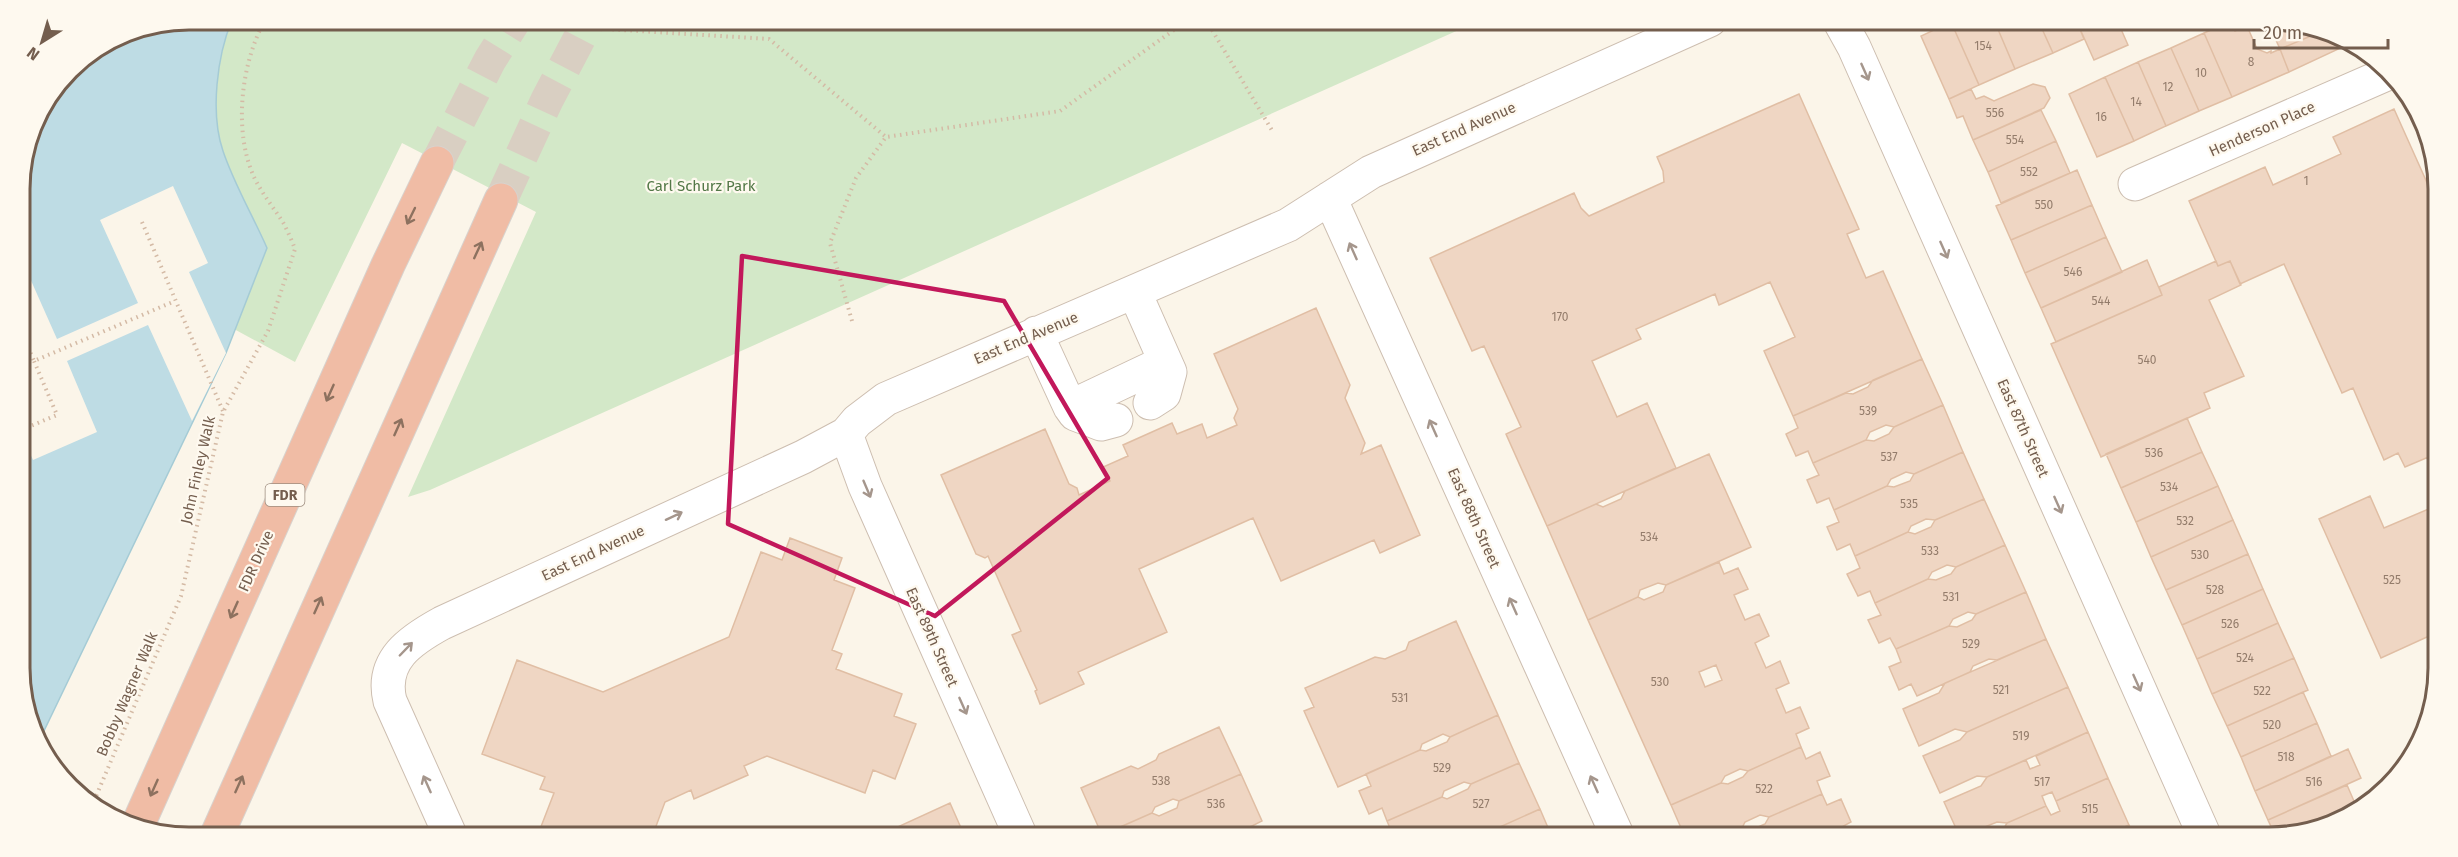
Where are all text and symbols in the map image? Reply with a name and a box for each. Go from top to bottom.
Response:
north arrow [12,12,72,72]
scale bar [2254,12,2388,50]
text: 20 m [2263,22,2302,44]
house number: 154 [1974,39,1992,53]
text: N [23,43,43,64]
house number: 8 [2248,55,2255,69]
one-way arrow [1860,62,1871,80]
house number: 10 [2195,66,2207,80]
house number: 12 [2162,80,2174,94]
house number: 14 [2130,95,2142,109]
street label: Henderson Place [2206,97,2318,161]
street label: East End Avenue [1409,98,1519,160]
house number: 556 [1986,106,2004,120]
house number: 16 [2095,110,2107,124]
house number: 554 [2006,133,2025,147]
house number: 552 [2020,165,2038,179]
house number: 1 [2303,174,2309,188]
park label: Carl Schurz Park [646,177,756,195]
house number: 550 [2035,198,2054,212]
one-way arrow [405,206,417,224]
one-way arrow [1939,240,1951,258]
one-way arrow [473,241,484,259]
one-way arrow [1347,242,1359,260]
house number: 546 [2064,265,2082,279]
house number: 544 [2092,294,2111,308]
street label: East End Avenue [971,308,1081,368]
house number: 170 [1551,310,1569,324]
house number: 540 [2137,353,2157,367]
street label: East 87th Street [1993,376,2053,481]
one-way arrow [324,384,336,402]
house number: 539 [1859,404,1877,418]
street label: John Finley Walk [177,414,219,526]
one-way arrow [393,419,404,437]
one-way arrow [1427,420,1439,438]
house number: 536 [2145,446,2163,460]
house number: 537 [1880,450,1898,464]
street label: East 88th Street [1444,465,1504,571]
one-way arrow [862,479,873,498]
house number: 534 [2160,480,2179,494]
road number: FDR [266,484,304,506]
one-way arrow [2052,495,2064,513]
house number: 535 [1900,497,1918,511]
one-way arrow [665,510,683,522]
house number: 532 [2176,514,2194,528]
street label: East End Avenue [539,521,647,585]
street label: FDR Drive [235,528,277,594]
house number: 534 [1640,530,1659,544]
house number: 533 [1921,544,1939,558]
house number: 530 [2191,548,2210,562]
house number: 525 [2383,573,2401,587]
house number: 528 [2206,583,2225,597]
street label: East 89th Street [902,584,962,690]
house number: 531 [1943,590,1959,604]
one-way arrow [313,597,325,615]
one-way arrow [1507,598,1519,616]
one-way arrow [228,600,239,618]
house number: 526 [2221,617,2239,631]
street label: Bobby Wagner Walk [93,629,161,759]
house number: 529 [1962,637,1980,651]
one-way arrow [399,641,413,656]
house number: 524 [2236,651,2255,665]
one-way arrow [2132,673,2143,692]
house number: 530 [1651,675,1670,689]
house number: 521 [1993,683,2009,697]
house number: 522 [2253,684,2271,698]
house number: 531 [1392,691,1408,705]
one-way arrow [957,696,969,714]
house number: 520 [2263,718,2282,732]
house number: 519 [2013,729,2029,743]
house number: 518 [2277,750,2295,764]
house number: 529 [1433,761,1451,775]
house number: 538 [1152,774,1171,788]
one-way arrow [234,775,245,793]
one-way arrow [421,775,432,794]
one-way arrow [1587,775,1598,793]
house number: 517 [2034,775,2050,789]
house number: 516 [2306,775,2323,789]
one-way arrow [148,778,160,796]
house number: 522 [1755,782,1773,796]
house number: 536 [1207,797,1225,811]
house number: 527 [1472,797,1490,811]
house number: 515 [2082,802,2098,816]

